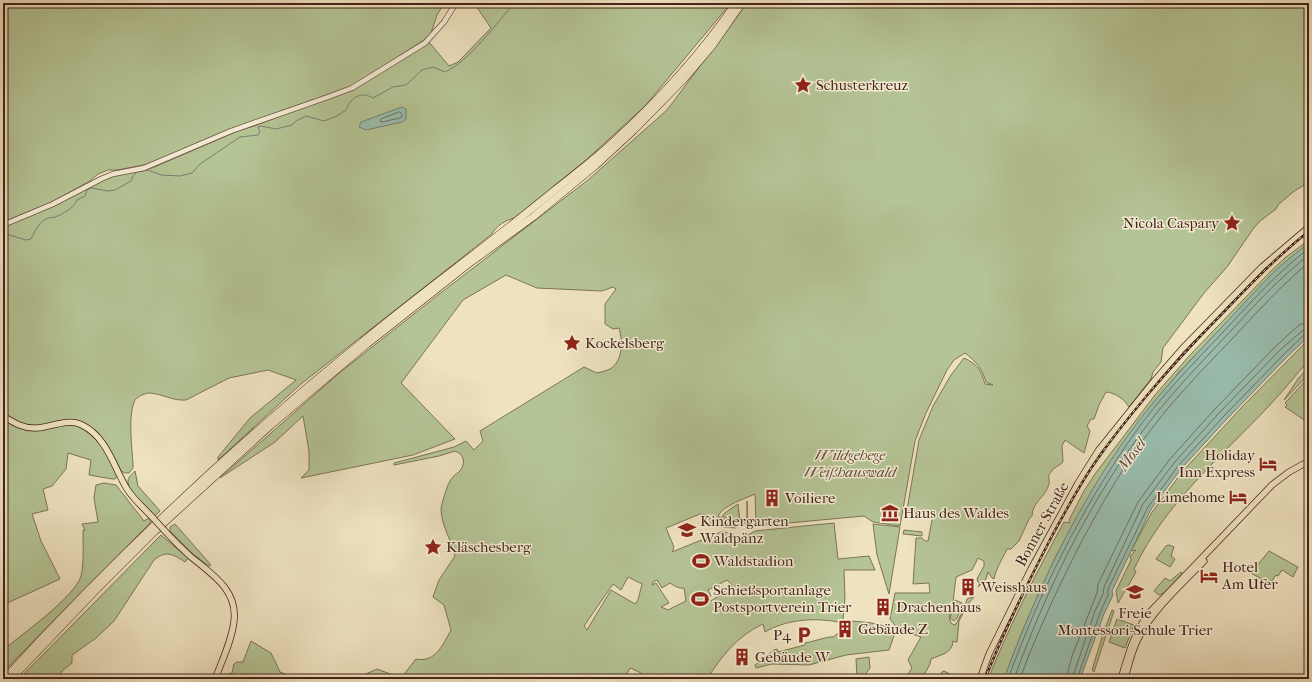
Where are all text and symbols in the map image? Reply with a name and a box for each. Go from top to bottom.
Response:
place icon: Schusterkreuz [793,75,813,95]
place label: Schusterkreuz [816,76,909,94]
place icon: Nicola Caspary [1222,213,1242,233]
place label: Nicola Caspary [1123,214,1220,232]
place icon: Kockelsberg [562,333,582,353]
place label: Kockelsberg [585,334,665,352]
water label: Mosel [1112,433,1151,475]
park label: Wildgehege Weißhauswald [804,446,898,481]
place label: Holiday Inn Express [1179,446,1256,481]
hotel icon: Holiday Inn Express [1258,454,1278,474]
street label: Bonner Straße [1011,478,1073,569]
hotel icon: Limehome [1228,487,1248,507]
building icon: Voiliere [762,488,782,508]
place label: Limehome [1156,488,1226,506]
place label: Voiliere [784,489,836,507]
museum icon: Haus des Waldes [880,503,900,523]
place label: Haus des Waldes [903,504,1010,522]
place label: Kindergarten Waldpänz [699,512,789,547]
school or university icon: Kindergarten Waldpänz [677,520,697,540]
place icon: Kläschesberg [423,537,443,557]
place label: Kläschesberg [446,538,532,556]
sports icon: Waldstadion [691,551,711,571]
place label: Waldstadion [713,552,794,570]
place label: Hotel Am Ufer [1221,558,1278,593]
hotel icon: Hotel Am Ufer [1199,566,1219,586]
building icon: Weisshaus [958,577,978,597]
place label: Weisshaus [980,578,1047,596]
place label: Schießsportanlage Postsportverein Trier [713,581,852,616]
school or university icon: Freie Montessori-Schule Trier [1125,582,1145,602]
sports icon: Schießsportanlage Postsportverein Trier [690,589,710,609]
building icon: Drachenhaus [873,597,893,617]
place label: Drachenhaus [896,598,982,616]
place label: Freie Montessori-Schule Trier [1058,604,1213,639]
building icon: Gebäude Z [835,619,855,639]
place label: Gebäude Z [858,620,928,638]
parking icon: P4 [794,625,814,645]
place label: P4 [773,626,792,644]
building icon: Gebäude W [732,647,752,667]
place label: Gebäude W [755,648,831,666]

